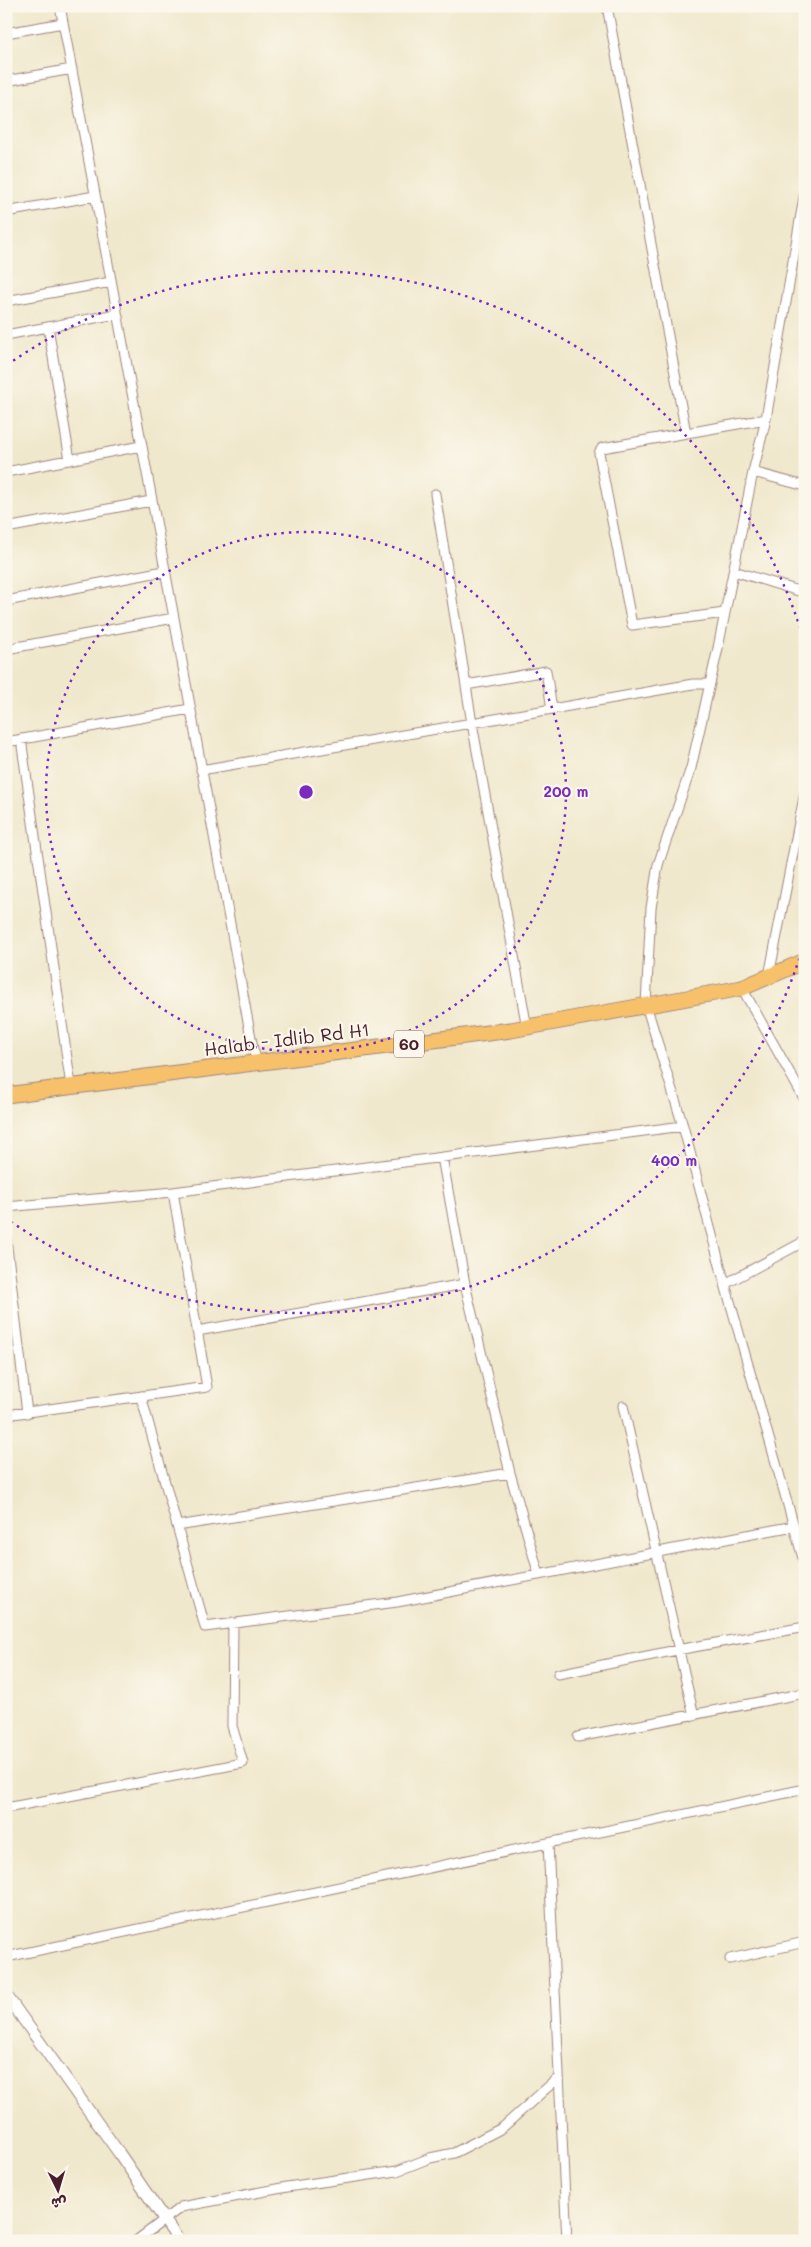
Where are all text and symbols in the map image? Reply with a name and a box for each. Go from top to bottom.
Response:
text: 200 m [544,781,589,801]
centre of rings [297,783,315,801]
street label: Halab - Idlib Rd H1 [203,1017,371,1061]
road number: 60 [394,1030,424,1058]
text: 400 m [651,1150,697,1170]
north arrow [32,2164,82,2214]
text: ش [51,2193,68,2214]

